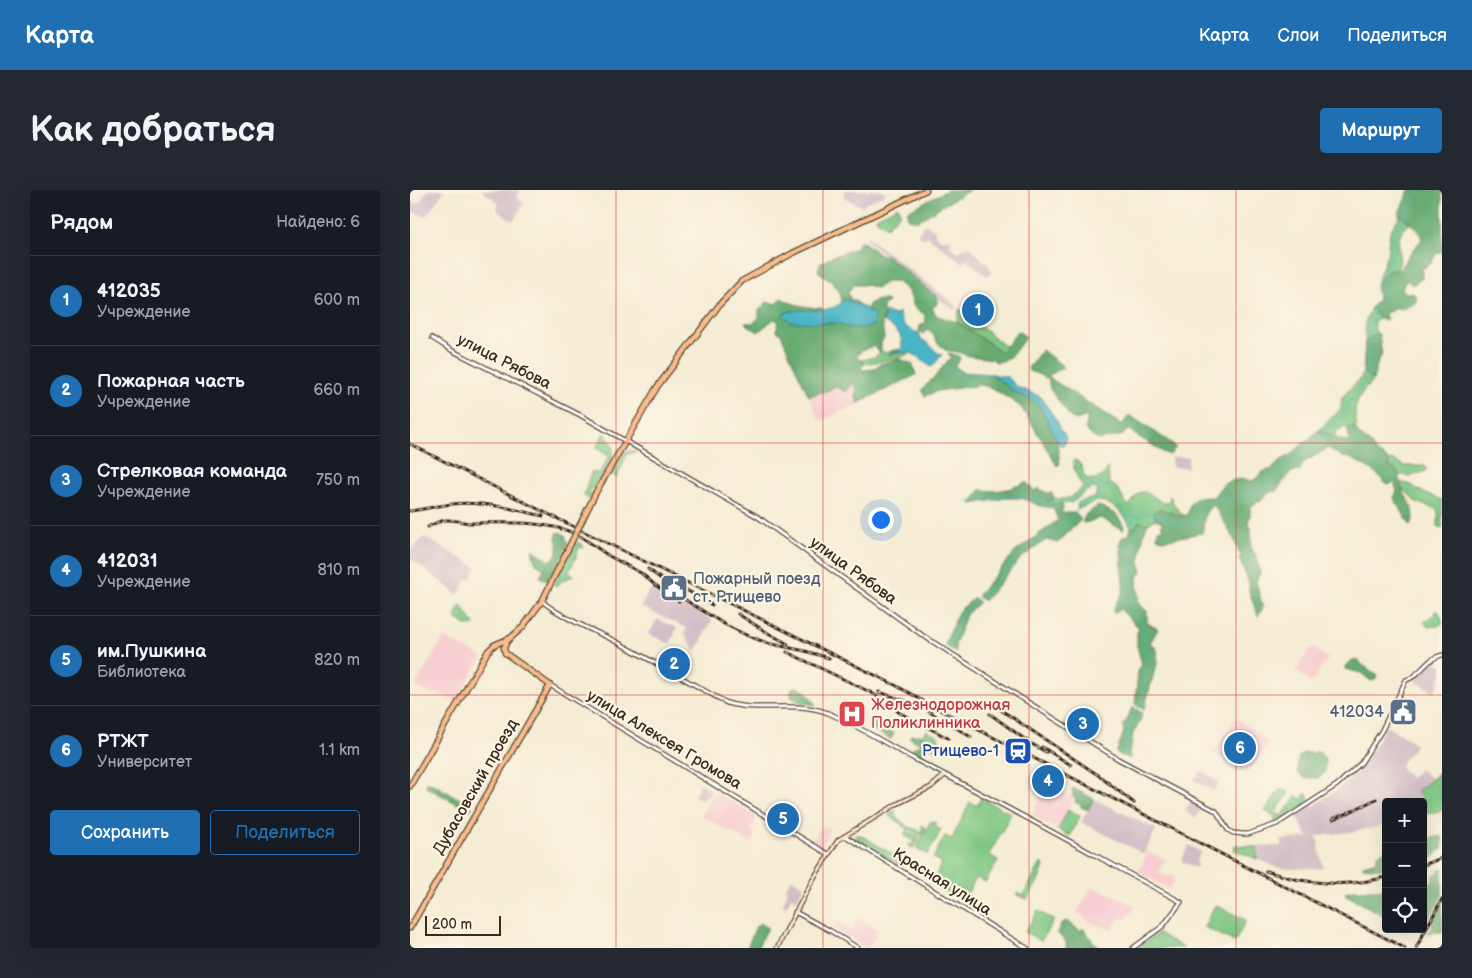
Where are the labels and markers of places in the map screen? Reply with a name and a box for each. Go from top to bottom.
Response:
pin: 1 [962,291,994,329]
place label: Пожарный поезд ст. Ртищево [693,570,821,607]
public building icon: Пожарный поезд ст. Ртищево [659,573,689,603]
pin: 2 [658,645,690,683]
place label: Железнодорожная Поликлинника [871,696,1010,733]
public building icon: 412034 [1388,697,1418,727]
hospital icon: Железнодорожная Поликлинника [837,699,867,729]
place label: 412034 [1330,703,1384,722]
pin: 3 [1067,705,1099,743]
pin: 6 [1224,729,1256,767]
station icon: Ртищево-1 [1003,736,1033,766]
place label: Ртищево-1 [922,742,999,761]
pin: 4 [1032,762,1064,800]
pin: 5 [767,800,799,838]

